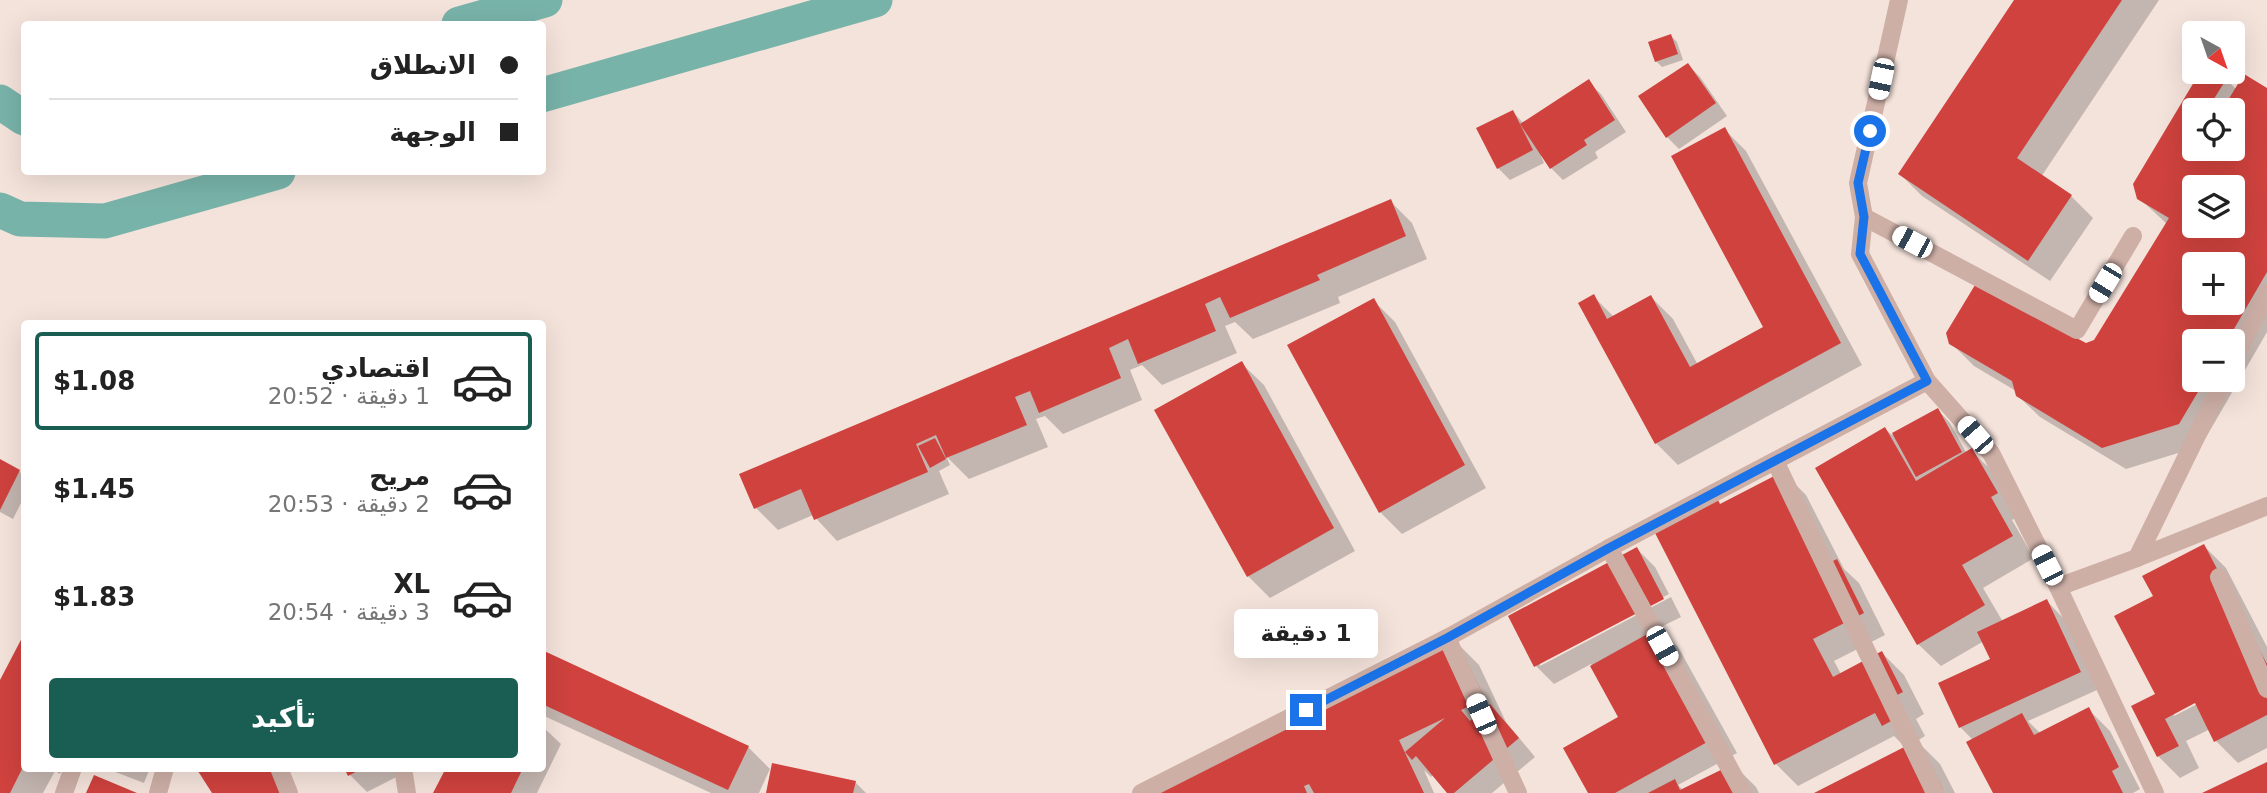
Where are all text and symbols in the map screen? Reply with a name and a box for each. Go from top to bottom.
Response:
north arrow [2182,21,2245,84]
map controls [2182,21,2245,392]
text: الانطلاق [370,50,476,80]
car [1867,56,1896,102]
button: locate [2182,98,2245,161]
route start [1854,115,1886,147]
text: الوجهة [389,117,476,147]
button: layers [2182,175,2245,238]
car [1889,223,1936,261]
button: + [2182,252,2245,315]
car [2086,260,2125,306]
button: − [2182,329,2245,392]
icon: car [451,350,514,413]
text: اقتصادي [321,353,430,383]
text: $1.08 [53,366,135,396]
text: 1 دقيقة · 20:52 [268,383,430,409]
car [1954,412,1997,458]
icon: car [451,458,514,521]
text: مريح [369,461,430,491]
text: $1.45 [53,474,135,504]
text: 2 دقيقة · 20:53 [268,491,430,517]
car [2029,542,2066,588]
icon: car [451,566,514,629]
text: XL [393,569,430,599]
text: $1.83 [53,582,135,612]
text: 3 دقيقة · 20:54 [268,599,430,625]
callout: 1 دقيقة [1234,608,1378,658]
text: 1 دقيقة [1261,620,1351,646]
car [1643,623,1682,669]
button: تأكيد [49,678,518,758]
car [1463,691,1500,737]
route end [1290,694,1322,726]

